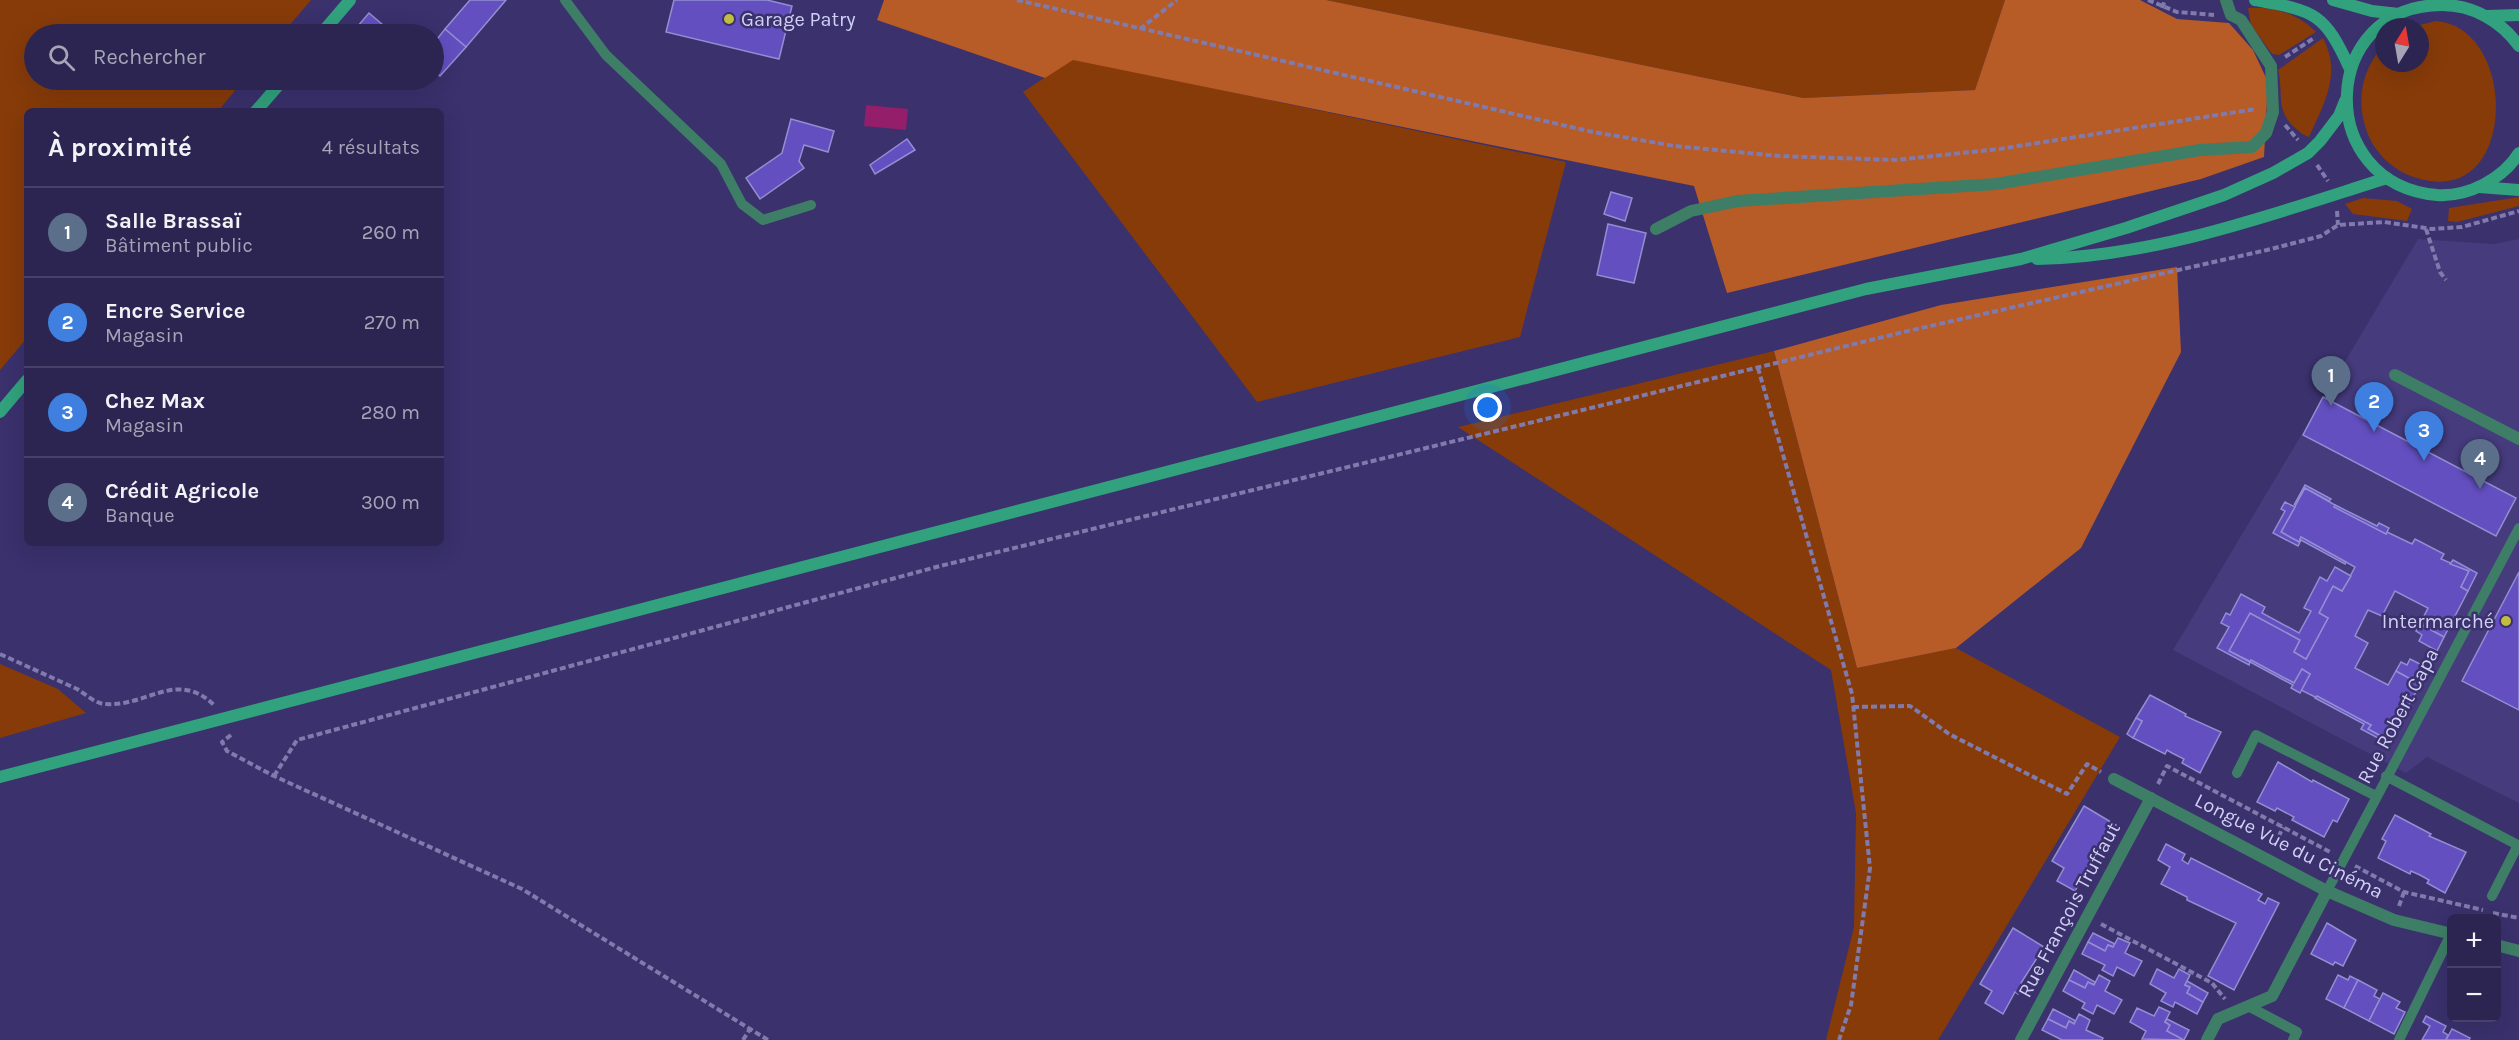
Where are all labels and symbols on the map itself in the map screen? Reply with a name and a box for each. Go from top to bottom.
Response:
place label: Garage Patry [741,8,856,31]
marker: Garage Patry [722,12,736,26]
north arrow [2375,18,2429,72]
pin: 1 [2312,356,2350,406]
pin: 2 [2354,382,2394,432]
your location [1473,393,1502,422]
pin: 3 [2404,412,2444,461]
pin: 4 [2460,440,2500,489]
place label: Intermarché [2382,610,2494,633]
marker: Intermarché [2499,614,2513,628]
street label: Rue Robert Capa [2353,644,2443,788]
street label: Longue Vue du Cinéma [2191,789,2387,903]
street label: Rue François Truffaut [2013,818,2125,1001]

